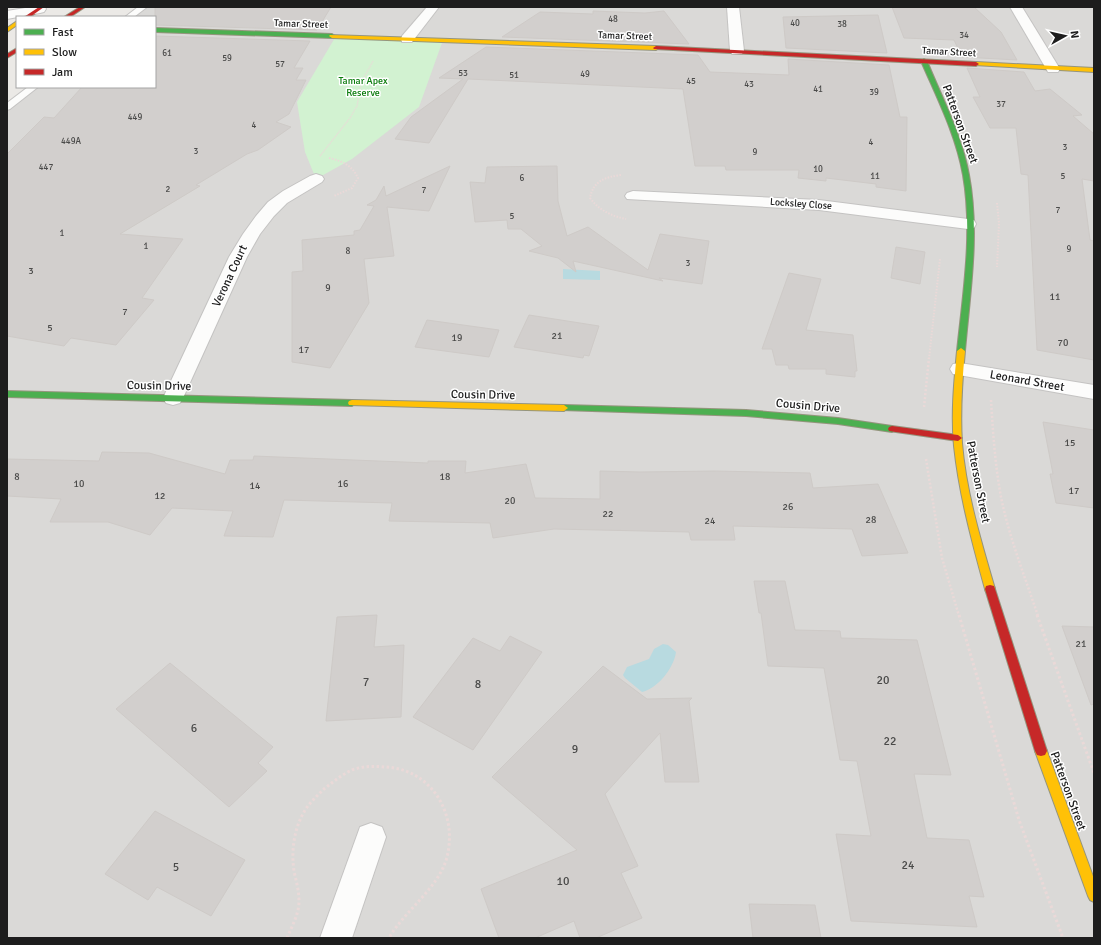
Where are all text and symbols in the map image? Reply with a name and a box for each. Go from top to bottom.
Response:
house number: 48 [608,14,618,25]
legend [16,16,156,88]
north arrow [1045,16,1085,56]
street label: Tamar Street [274,17,329,31]
house number: 40 [790,18,800,29]
house number: 38 [837,19,847,30]
text: Fast [52,25,73,40]
street label: Tamar Street [598,29,653,43]
house number: 34 [959,30,969,41]
text: N [1067,30,1081,39]
text: Slow [52,45,77,60]
street label: Tamar Street [922,45,977,59]
house number: 61 [162,48,172,59]
house number: 59 [222,53,232,64]
house number: 57 [275,59,285,70]
text: Jam [52,65,73,80]
house number: 53 [458,68,468,79]
house number: 49 [580,69,590,80]
house number: 51 [509,70,519,81]
park label: Tamar Apex Reserve [338,75,388,99]
house number: 45 [686,76,696,87]
house number: 43 [744,79,754,90]
street label: Patterson Street [939,82,981,166]
house number: 41 [813,84,823,95]
house number: 39 [869,87,879,98]
house number: 37 [996,99,1006,110]
house number: 449 [128,112,142,123]
house number: 4 [252,120,257,131]
house number: 449A [61,136,82,147]
house number: 4 [869,137,874,148]
house number: 3 [1063,142,1068,153]
house number: 3 [194,146,199,157]
house number: 9 [753,147,758,158]
house number: 447 [39,162,53,173]
house number: 10 [813,164,823,175]
house number: 11 [870,171,880,182]
house number: 5 [1061,171,1066,182]
house number: 6 [520,173,525,184]
house number: 2 [166,184,171,195]
house number: 7 [422,185,427,196]
street label: Locksley Close [770,196,832,212]
house number: 7 [1056,205,1061,216]
house number: 5 [510,211,515,222]
house number: 1 [60,228,65,239]
house number: 1 [144,241,149,252]
street label: Verona Court [209,243,251,309]
house number: 9 [1067,244,1072,255]
house number: 8 [346,246,351,257]
house number: 3 [686,258,691,269]
house number: 3 [28,265,34,277]
house number: 9 [325,282,331,294]
house number: 11 [1050,291,1060,303]
house number: 7 [122,306,128,318]
house number: 5 [47,322,53,334]
house number: 21 [552,330,562,342]
house number: 19 [452,332,462,344]
house number: 70 [1058,337,1068,349]
house number: 17 [299,344,309,356]
street label: Leonard Street [989,367,1065,395]
street label: Cousin Drive [127,378,191,394]
street label: Cousin Drive [451,387,515,403]
street label: Cousin Drive [775,396,841,416]
house number: 15 [1065,437,1075,449]
street label: Patterson Street [963,440,993,524]
house number: 8 [14,471,20,483]
house number: 18 [440,471,450,483]
house number: 10 [74,478,84,490]
house number: 16 [338,478,348,490]
house number: 14 [250,480,261,492]
house number: 17 [1069,485,1079,497]
house number: 12 [155,490,165,502]
house number: 20 [505,495,515,507]
house number: 26 [783,501,793,513]
house number: 22 [603,508,613,520]
house number: 28 [866,514,876,526]
house number: 24 [705,515,716,527]
house number: 21 [1076,638,1086,650]
house number: 20 [877,673,889,688]
house number: 7 [363,675,369,690]
house number: 8 [475,677,481,692]
house number: 6 [191,721,197,736]
house number: 22 [884,734,896,749]
house number: 9 [572,742,578,757]
street label: Patterson Street [1047,749,1089,833]
house number: 24 [902,858,915,873]
house number: 5 [173,860,179,875]
house number: 10 [557,874,569,889]

